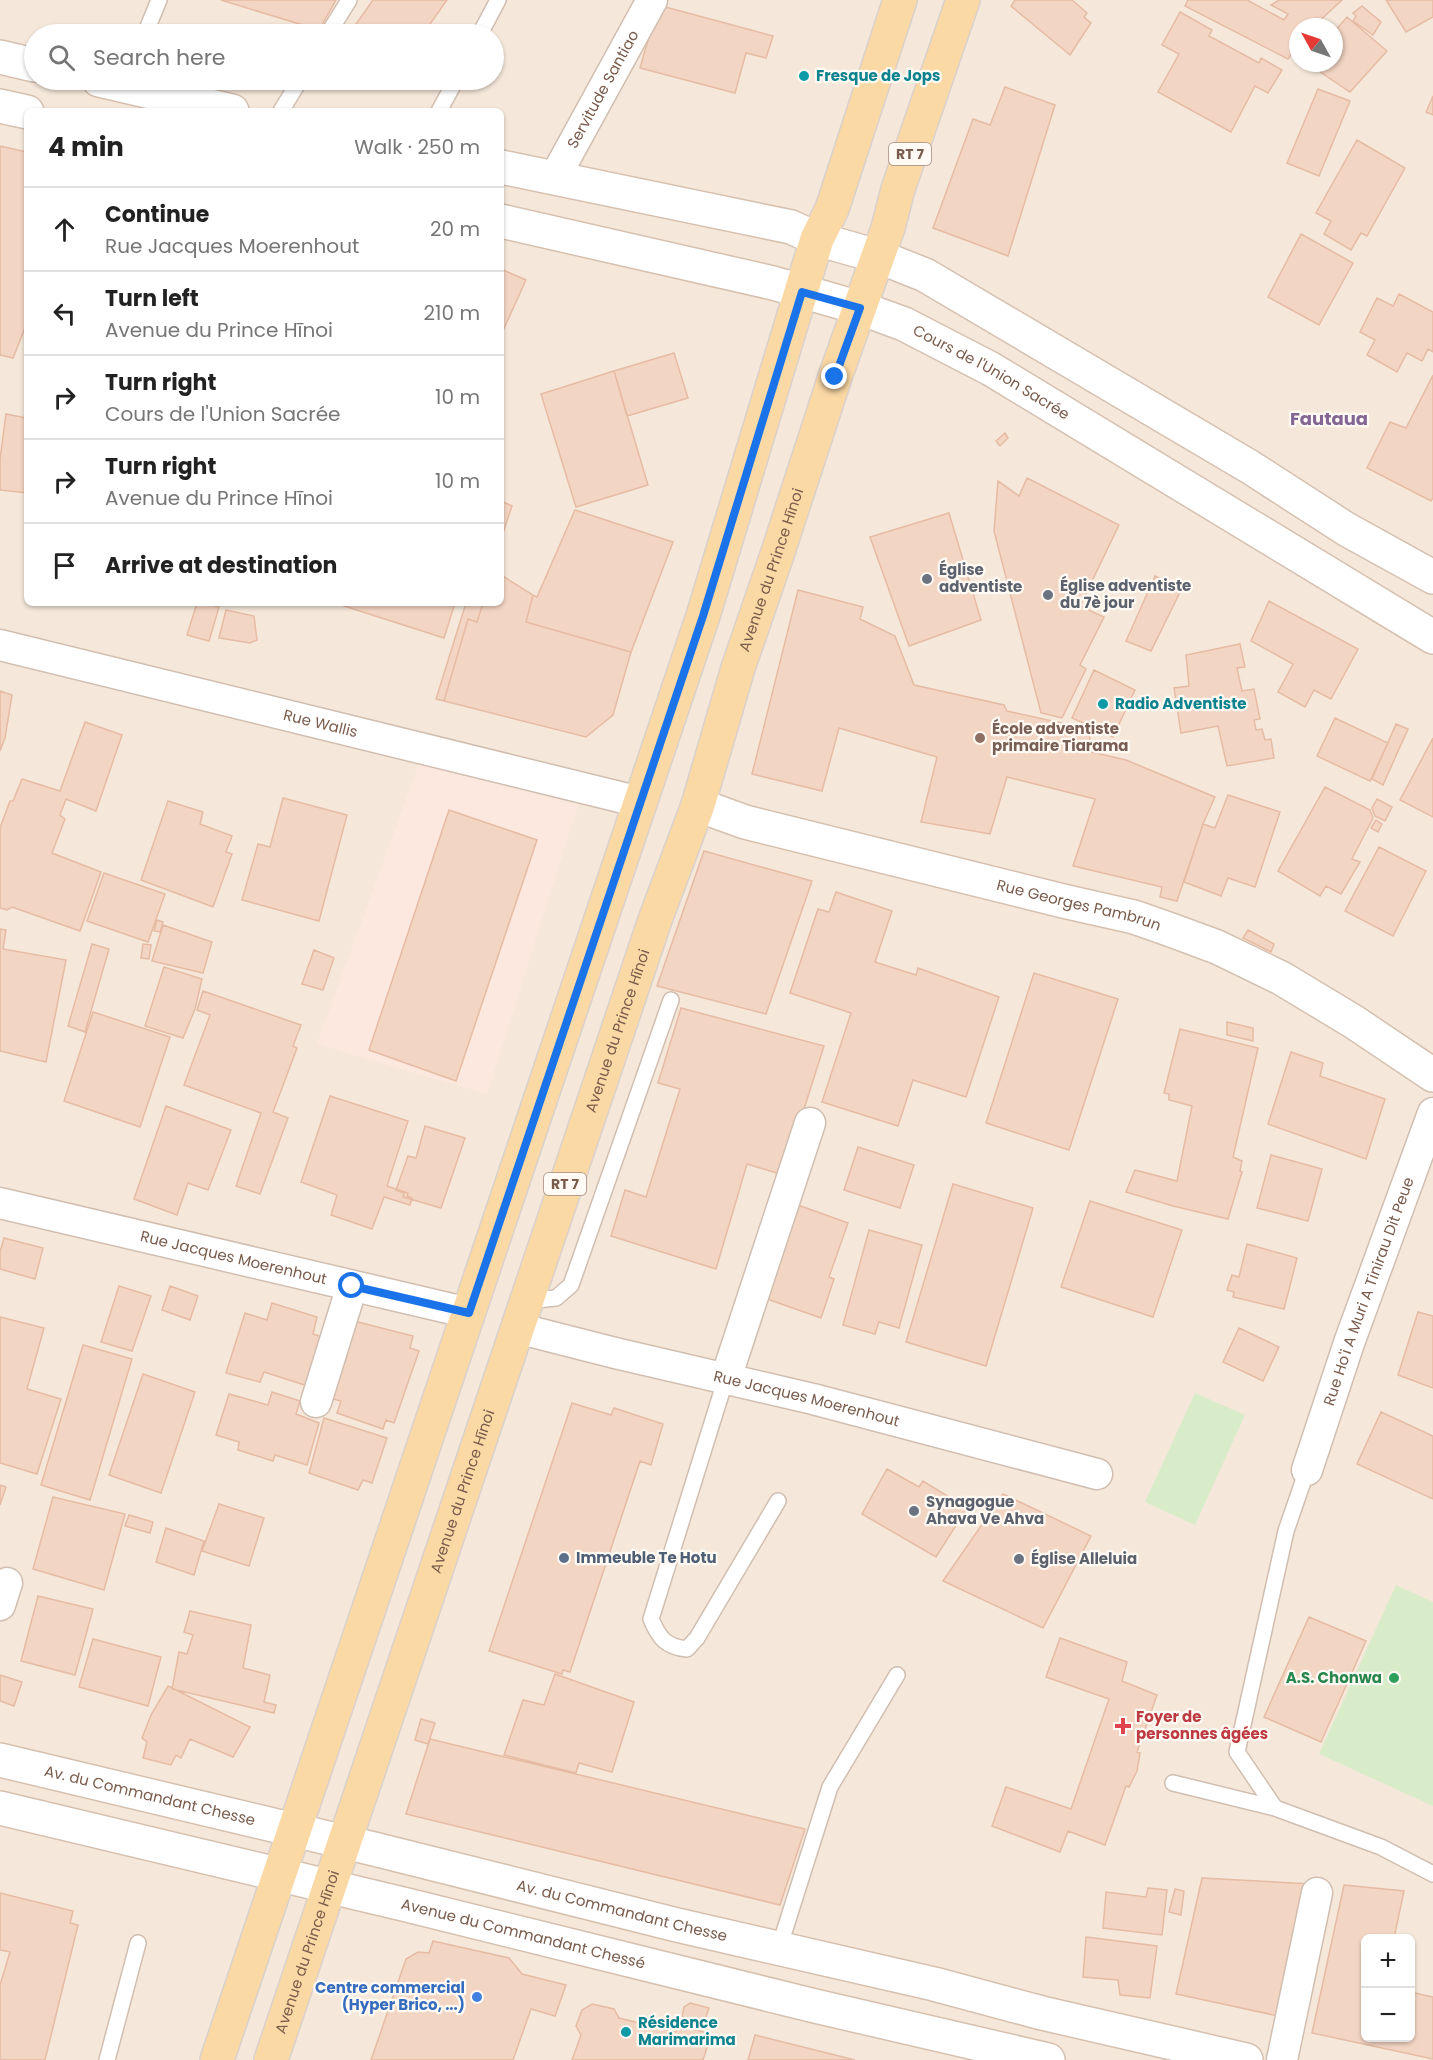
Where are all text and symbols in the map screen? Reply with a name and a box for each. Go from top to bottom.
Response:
north arrow [1289,18,1343,72]
search box [24,24,504,90]
street label: Servitude Santiao [562,26,644,152]
icon: search [45,41,78,74]
text: Search here [93,42,226,73]
place label: Fresque de Jops [816,65,940,86]
marker: Fresque de Jops [797,69,811,83]
text: 4 min [48,129,124,165]
text: Walk · 250 m [354,133,480,161]
road number: RT 7 [889,143,931,165]
text: Continue [105,199,209,230]
icon: ahead [48,213,81,246]
text: 20 m [430,215,480,243]
text: Rue Jacques Moerenhout [105,232,359,260]
text: Turn left [105,283,199,314]
icon: left [48,297,81,330]
text: 210 m [424,299,480,327]
text: Avenue du Prince Hīnoi [105,316,333,344]
street label: Cours de l'Union Sacrée [909,319,1074,424]
route end [821,363,847,389]
text: Turn right [105,367,216,398]
icon: right [48,381,81,414]
text: 10 m [435,383,480,411]
text: Cours de l'Union Sacrée [105,400,340,428]
district label: Fautaua [1290,406,1368,431]
text: Turn right [105,451,216,482]
icon: right [48,465,81,498]
text: 10 m [435,467,480,495]
text: Avenue du Prince Hīnoi [105,484,333,512]
street label: Avenue du Prince Hīnoi [733,485,808,654]
icon: arrive [48,549,81,582]
text: Arrive at destination [105,550,337,581]
place label: Église adventiste [939,559,1022,597]
marker: Église adventiste [920,572,934,586]
place label: Église adventiste du 7è jour [1060,575,1191,613]
marker: Église adventiste du 7è jour [1041,588,1055,602]
place label: Radio Adventiste [1115,693,1247,714]
marker: Radio Adventiste [1096,697,1110,711]
street label: Rue Wallis [281,704,360,742]
place label: École adventiste primaire Tiarama [992,718,1129,756]
marker: École adventiste primaire Tiarama [973,731,987,745]
street label: Rue Georges Pambrun [995,874,1164,936]
street label: Avenue du Prince Hīnoi [580,946,654,1115]
road number: RT 7 [544,1173,586,1195]
street label: Rue Ho'i A Muri A Tinirau Dit Peue [1318,1174,1419,1408]
street label: Rue Jacques Moerenhout [138,1225,329,1289]
route start [338,1272,364,1298]
street label: Rue Jacques Moerenhout [712,1365,902,1431]
street label: Avenue du Prince Hīnoi [425,1407,499,1576]
place label: Synagogue Ahava Ve Ahva [926,1491,1044,1529]
marker: Synagogue Ahava Ve Ahva [907,1504,921,1518]
place label: Immeuble Te Hotu [576,1547,717,1568]
place label: Église Alleluia [1031,1548,1137,1569]
marker: Immeuble Te Hotu [557,1551,571,1565]
marker: Église Alleluia [1012,1552,1026,1566]
place label: A.S. Chonwa [1286,1667,1382,1688]
marker: A.S. Chonwa [1387,1671,1401,1685]
place label: Foyer de personnes âgées [1136,1706,1268,1744]
marker: Foyer de personnes âgées [1114,1717,1132,1735]
street label: Av. du Commandant Chesse [42,1760,258,1830]
street label: Avenue du Prince Hīnoi [270,1867,344,2036]
street label: Av. du Commandant Chesse [515,1874,729,1946]
street label: Avenue du Commandant Chessé [399,1893,648,1974]
map controls [1361,1934,1415,2042]
button: + [1361,1934,1415,1988]
place label: Centre commercial (Hyper Brico, ...) [315,1977,465,2015]
button: − [1361,1988,1415,2042]
marker: Centre commercial (Hyper Brico, ...) [470,1990,484,2004]
place label: Résidence Marimarima [638,2012,736,2050]
marker: Résidence Marimarima [619,2025,633,2039]

